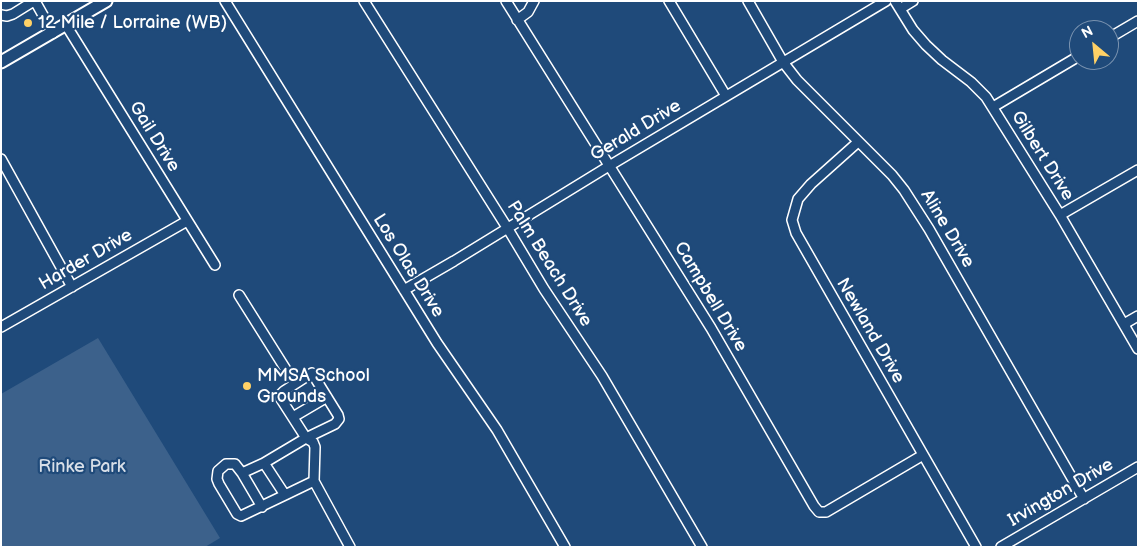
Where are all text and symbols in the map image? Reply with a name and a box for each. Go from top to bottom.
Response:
place label: 12 Mile / Lorraine (WB) [38,12,227,34]
marker: 12 Mile / Lorraine (WB) [22,17,34,29]
north arrow [1069,20,1119,70]
text: N [1079,22,1096,42]
street label: Gerald Drive [587,96,685,166]
street label: Gail Drive [124,98,184,176]
street label: Gilbert Drive [1006,107,1078,205]
street label: Aline Drive [915,186,979,272]
street label: Palm Beach Drive [502,197,596,331]
street label: Los Olas Drive [368,210,448,322]
street label: Harder Drive [36,225,136,295]
street label: Campbell Drive [669,238,751,356]
street label: Newland Drive [831,275,909,387]
place label: MMSA School Grounds [257,365,370,408]
marker: MMSA School Grounds [241,380,253,392]
street label: Irvington Drive [1005,454,1117,532]
park label: Rinke Park [38,456,126,478]

